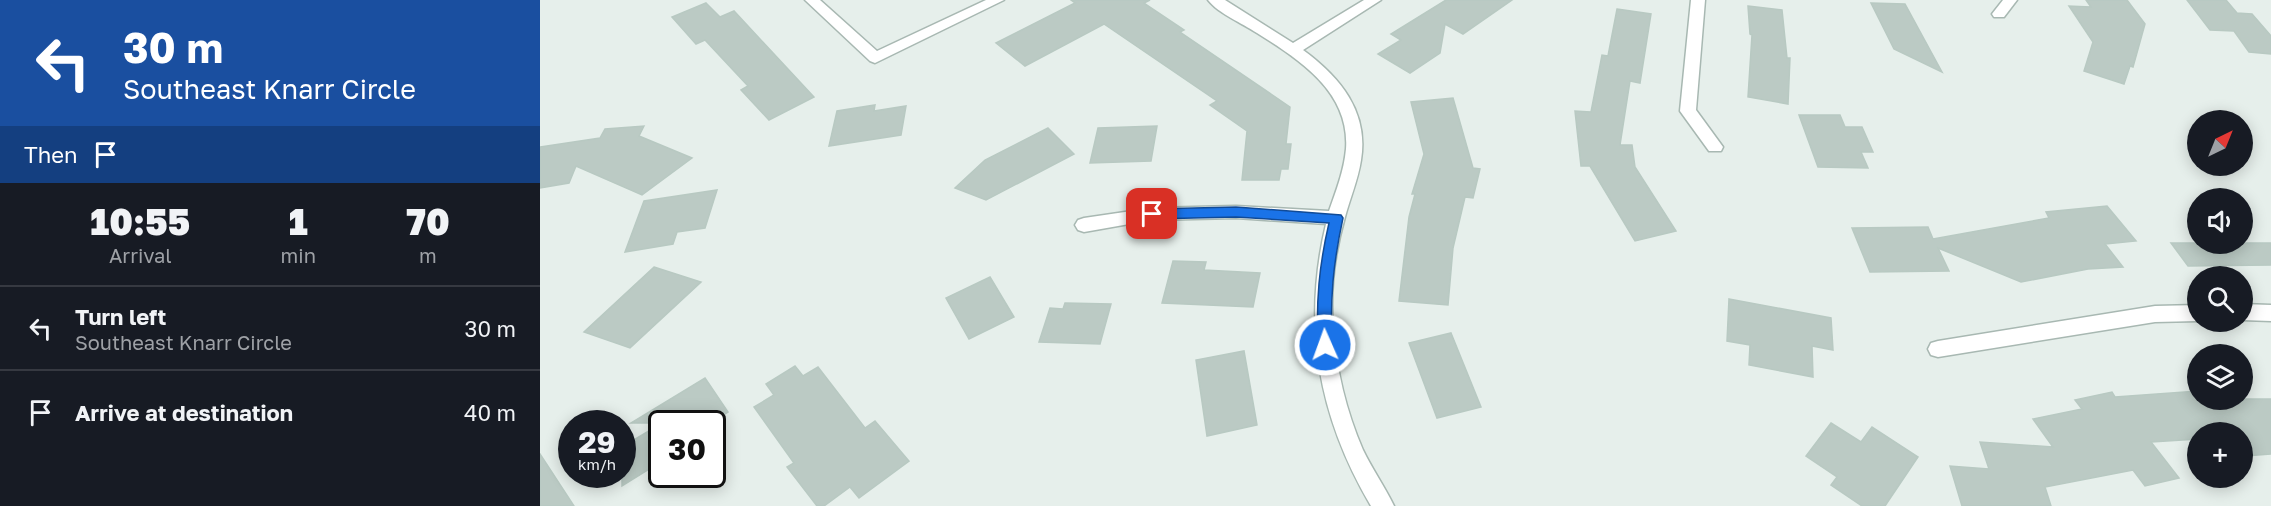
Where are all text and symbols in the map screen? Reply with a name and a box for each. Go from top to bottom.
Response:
text: 30 m [123,22,223,72]
icon: left [24,24,102,102]
text: Southeast Knarr Circle [123,73,416,105]
north arrow [2187,110,2253,176]
map controls [2187,110,2253,488]
icon: arrive [89,138,122,171]
text: Then [24,141,77,168]
pin [1126,188,1177,239]
button: sound [2187,188,2253,254]
icon: arrive [1135,197,1168,230]
text: 10:55 [90,200,190,243]
text: 1 [289,200,308,243]
text: 70 [406,200,450,243]
text: Arrival [109,243,172,267]
text: min [281,243,316,267]
text: m [419,243,437,267]
button: search [2187,266,2253,332]
text: Turn left [75,303,166,330]
icon: left [24,312,57,345]
position arrow [1293,313,1357,377]
text: 30 m [465,315,516,342]
text: Southeast Knarr Circle [75,330,292,354]
button: layers [2187,344,2253,410]
icon: arrive [24,396,57,429]
text: Arrive at destination [75,399,293,426]
text: 40 m [464,399,516,426]
speed limit sign: 30 [648,410,726,488]
button: + [2187,422,2253,488]
text: 29 [578,424,616,460]
text: km/h [578,455,616,473]

